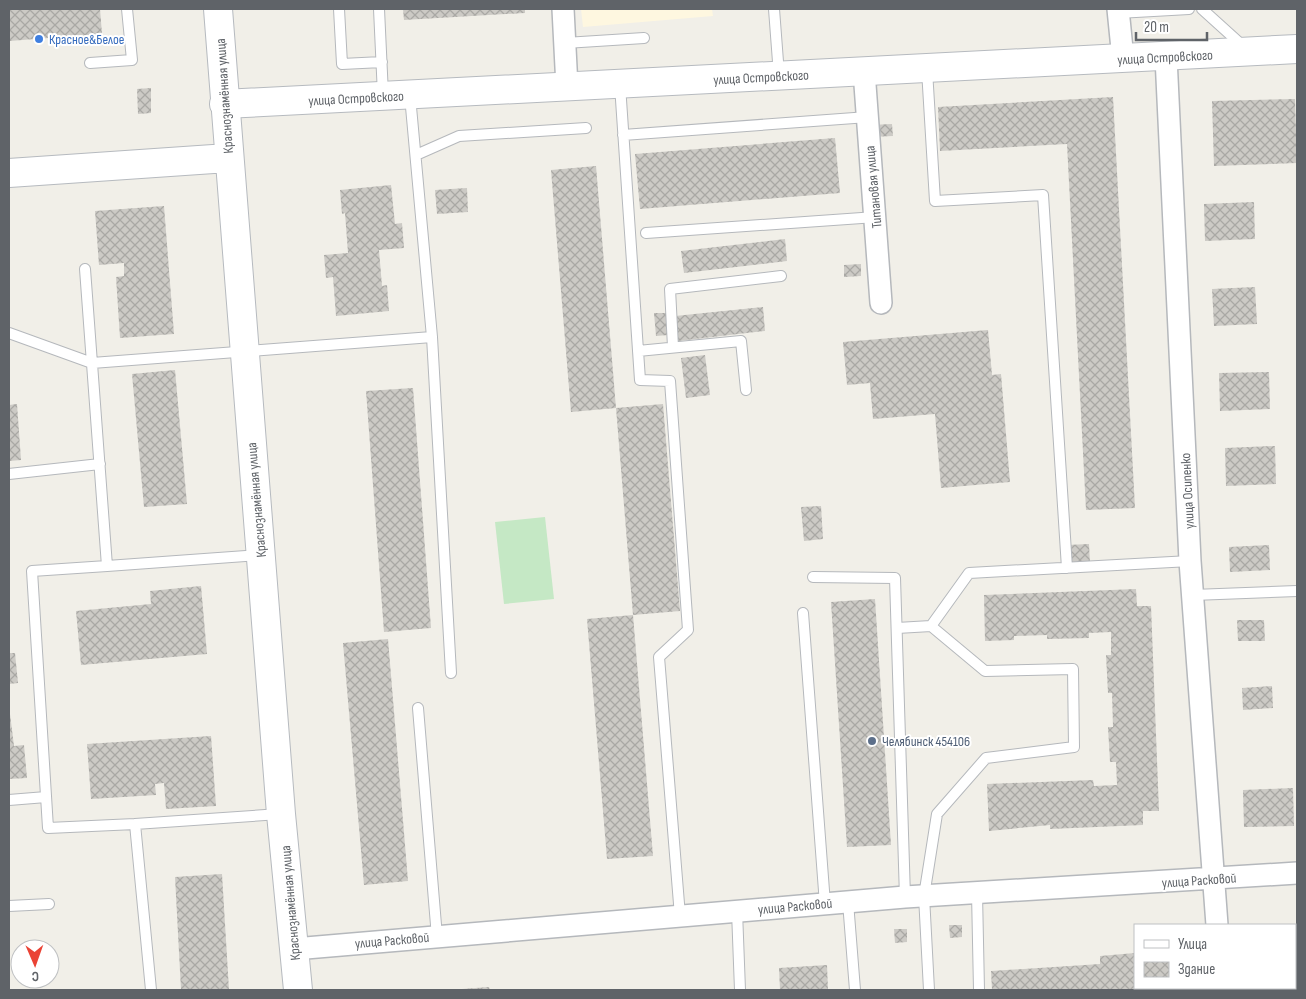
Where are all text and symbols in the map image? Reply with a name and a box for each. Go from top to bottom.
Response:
scale bar [1136,10,1207,42]
text: 20 m [1144,18,1169,37]
place label: Красное&Белое [49,31,124,48]
marker: Красное&Белое [33,33,45,45]
street label: Краснознамённая улица [212,38,237,154]
street label: улица Островского [1117,46,1214,68]
street label: улица Островского [713,66,810,88]
street label: улица Островского [308,87,405,109]
street label: Титановая улица [861,145,886,229]
street label: Краснознамённая улица [243,442,270,558]
street label: улица Осипенко [1177,452,1198,530]
place label: Челябинск 454106 [882,733,970,750]
marker: Челябинск 454106 [866,735,878,747]
street label: Краснознамённая улица [277,845,304,961]
street label: улица Расковой [1161,869,1237,892]
street label: улица Расковой [757,895,833,918]
legend [1134,924,1296,989]
street label: улица Расковой [354,929,430,952]
text: Улица [1178,935,1207,954]
north arrow [10,939,60,989]
text: Здание [1178,960,1215,979]
text: С [32,968,39,985]

